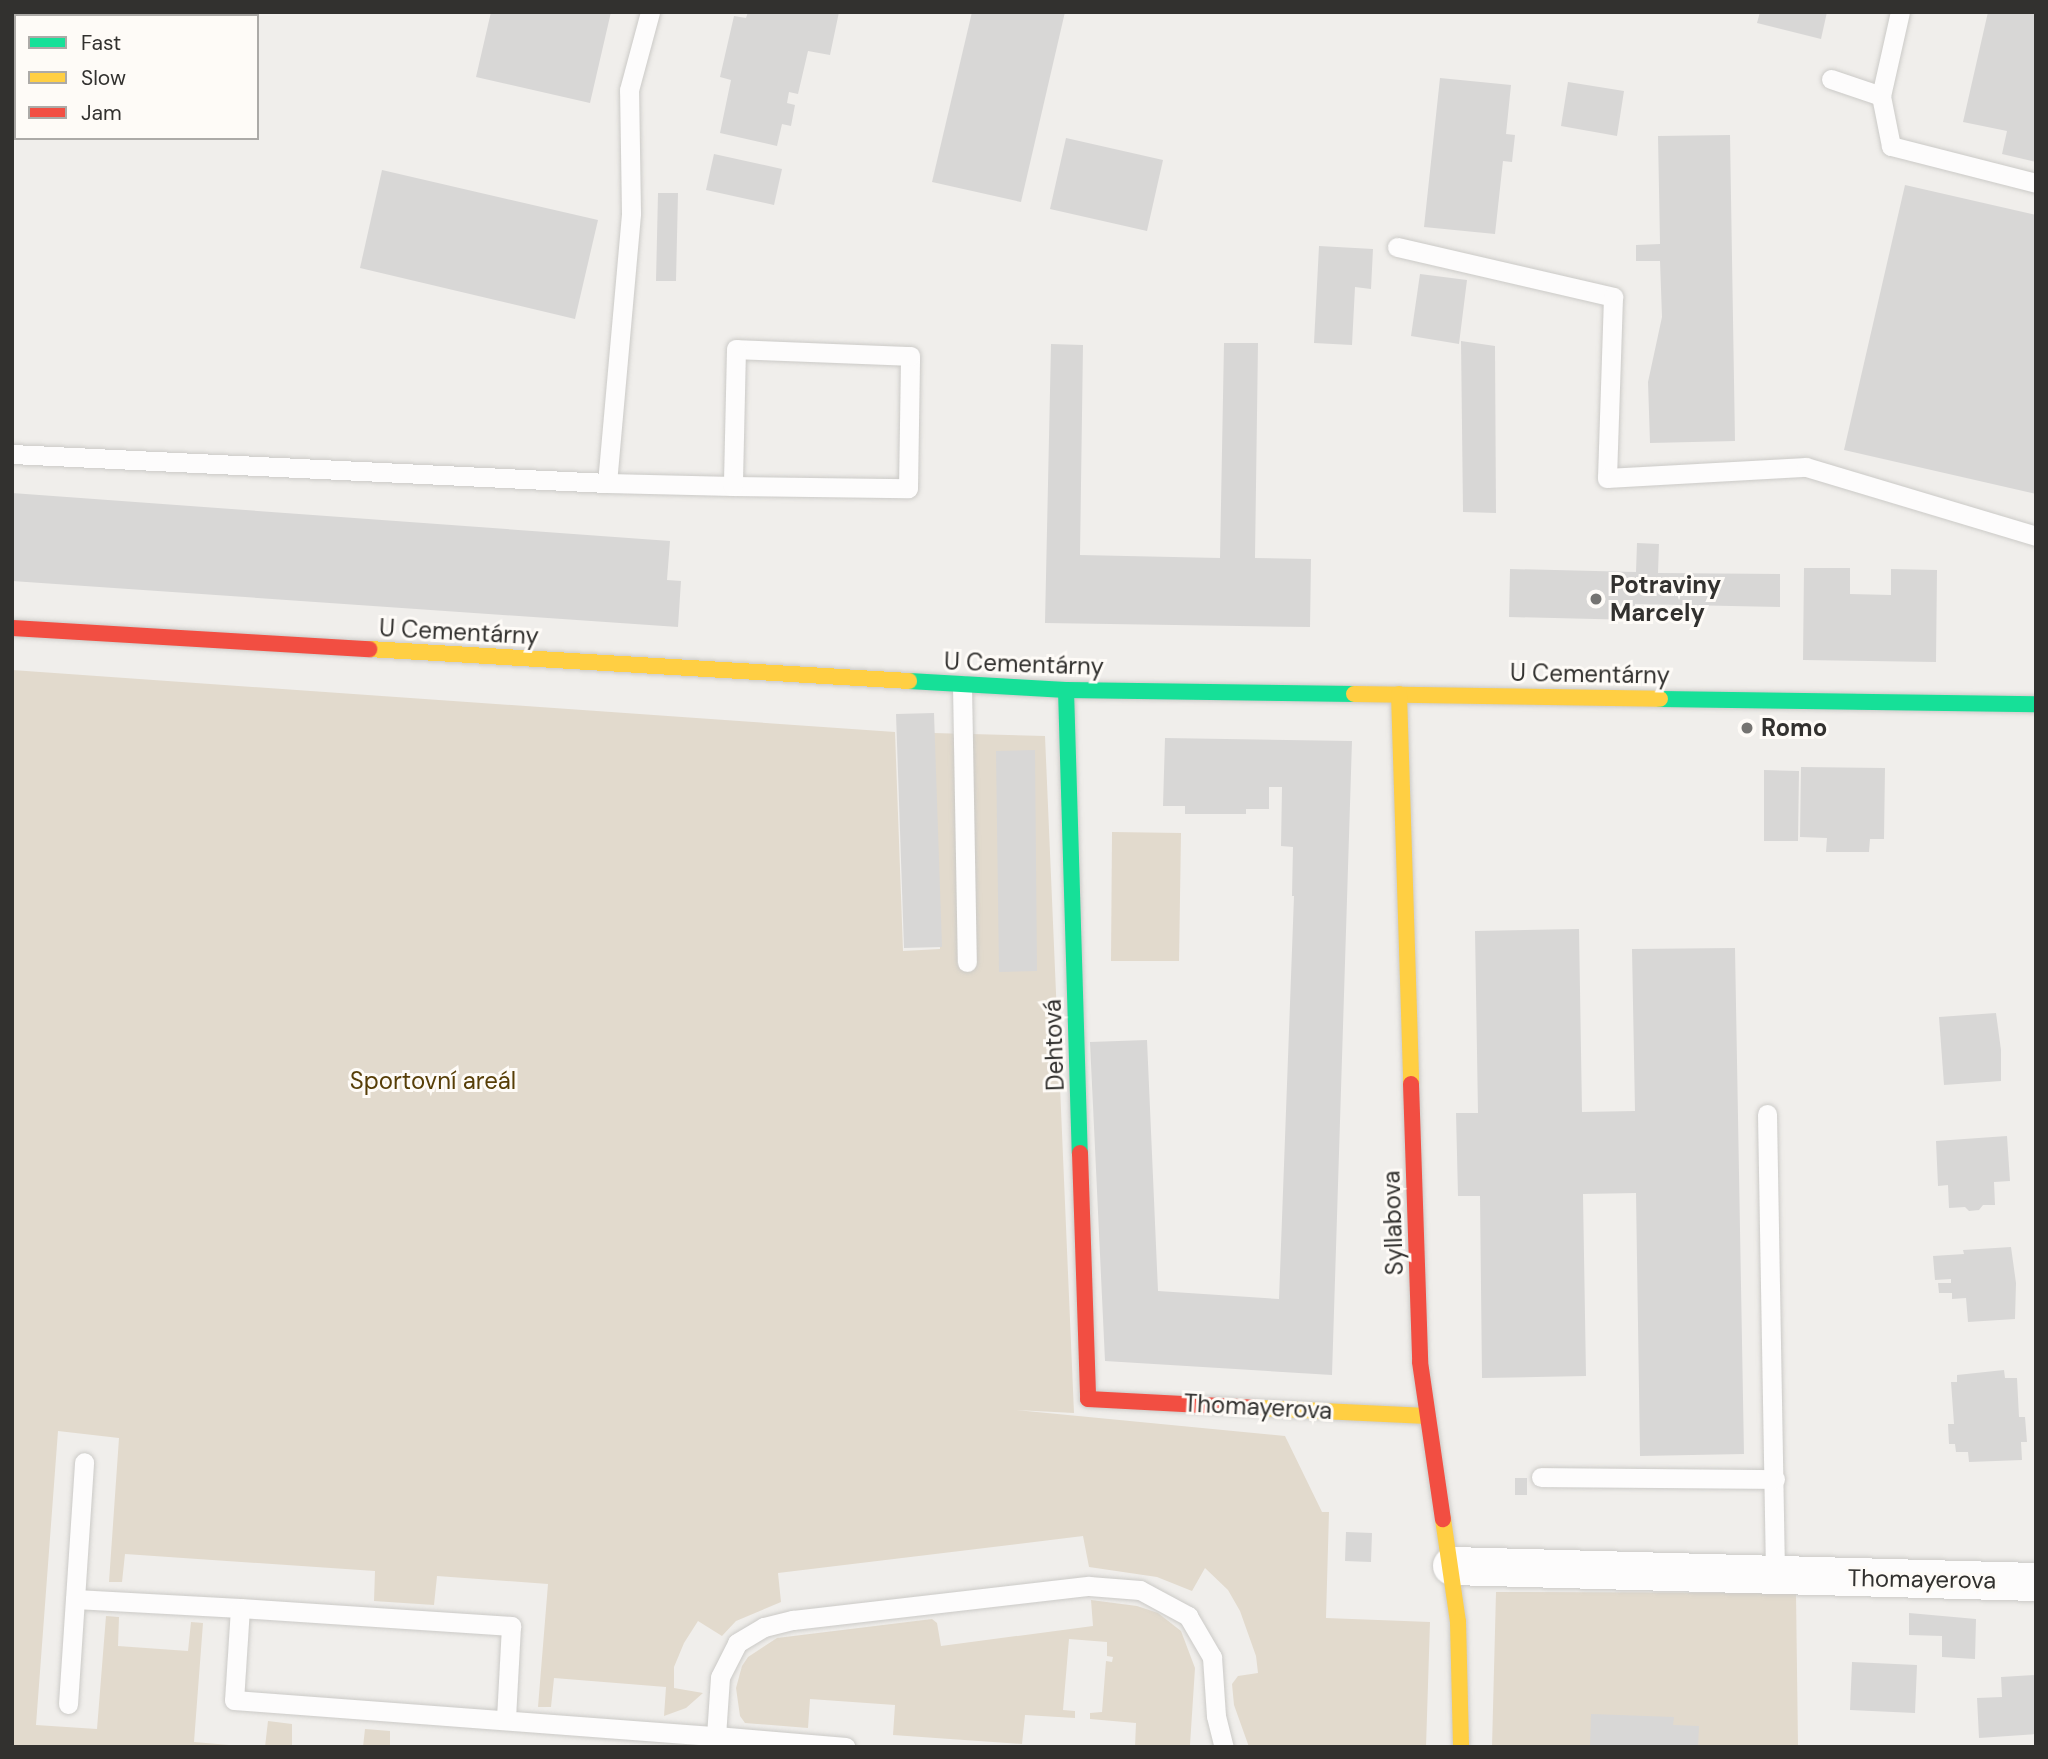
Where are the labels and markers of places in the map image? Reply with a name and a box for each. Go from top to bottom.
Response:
place label: Potraviny Marcely [1610,571,1721,627]
marker: Potraviny Marcely [1588,591,1604,607]
place label: Romo [1761,714,1827,742]
marker: Romo [1739,720,1755,736]

